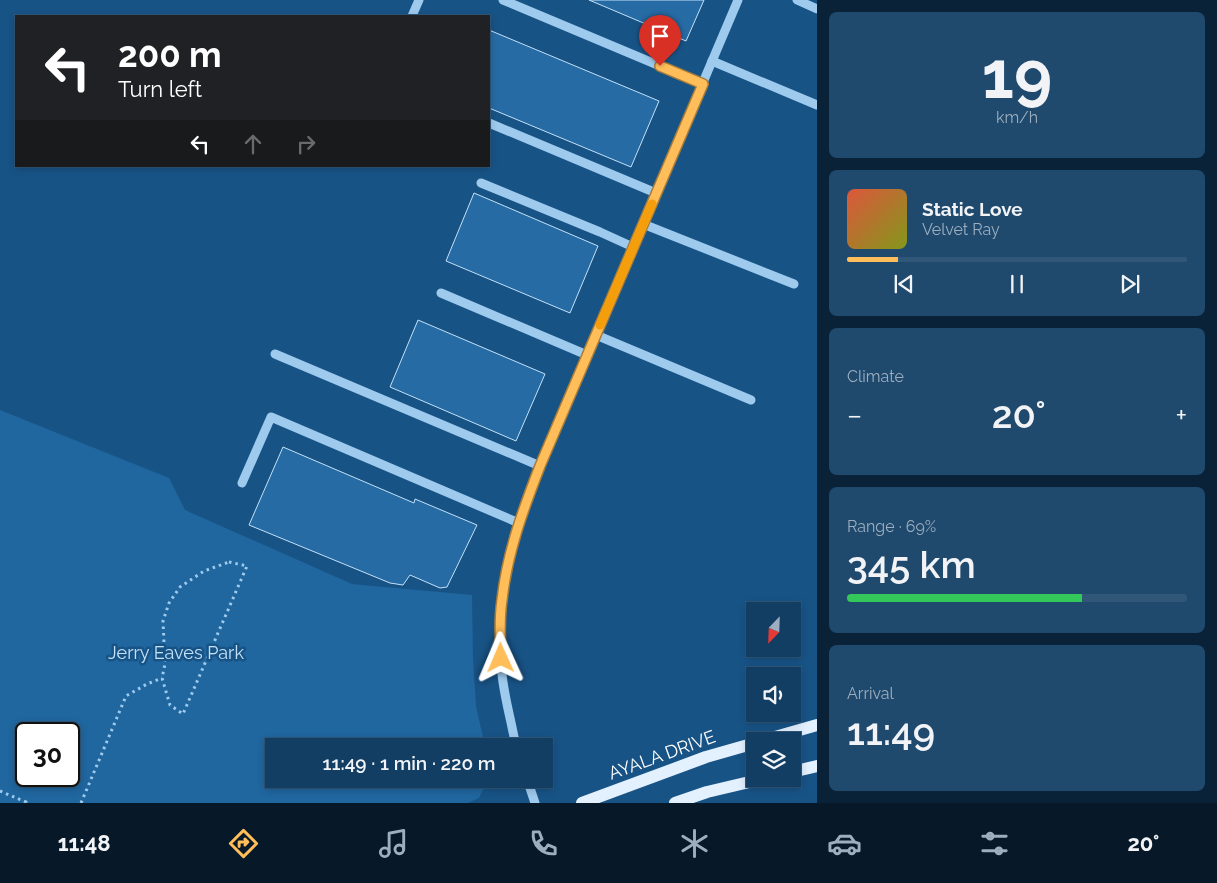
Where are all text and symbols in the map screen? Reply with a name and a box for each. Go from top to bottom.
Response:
pin [639,15,681,66]
icon: arrive [646,22,674,50]
text: 200 m [118,34,222,75]
icon: left [35,35,100,100]
text: 19 [982,37,1052,113]
text: Turn left [118,76,202,102]
text: km/h [996,108,1038,127]
icon: left [186,130,214,158]
icon: ahead [239,130,267,158]
icon: right [292,130,320,158]
text: Static Love [922,198,1023,220]
text: Velvet Ray [922,220,1000,239]
icon: previous [890,270,918,298]
icon: pause [1003,270,1031,298]
icon: next [1116,270,1144,298]
text: Climate [847,367,904,386]
text: 20° [992,392,1046,437]
text: − [847,399,862,432]
text: + [1175,399,1187,432]
text: Range · 69% [847,517,936,536]
text: 345 km [847,542,976,587]
north arrow [746,602,801,658]
map controls [746,602,801,787]
position arrow [474,631,526,683]
park label: Jerry Eaves Park [108,642,244,663]
button: sound [746,667,801,722]
text: Arrival [847,684,894,703]
text: 11:49 [847,709,935,754]
speed limit sign: 30 [15,722,80,787]
street label: AYALA DRIVE [606,725,718,784]
button: layers [746,732,801,787]
text: 11:49 · 1 min · 220 m [323,752,495,774]
icon: directions [226,826,261,861]
icon: music [376,826,411,861]
icon: phone [526,826,561,861]
icon: climate [677,826,712,861]
icon: car [827,826,862,861]
icon: filters [977,826,1012,861]
text: 11:48 [58,830,111,856]
text: 20° [1127,830,1159,856]

